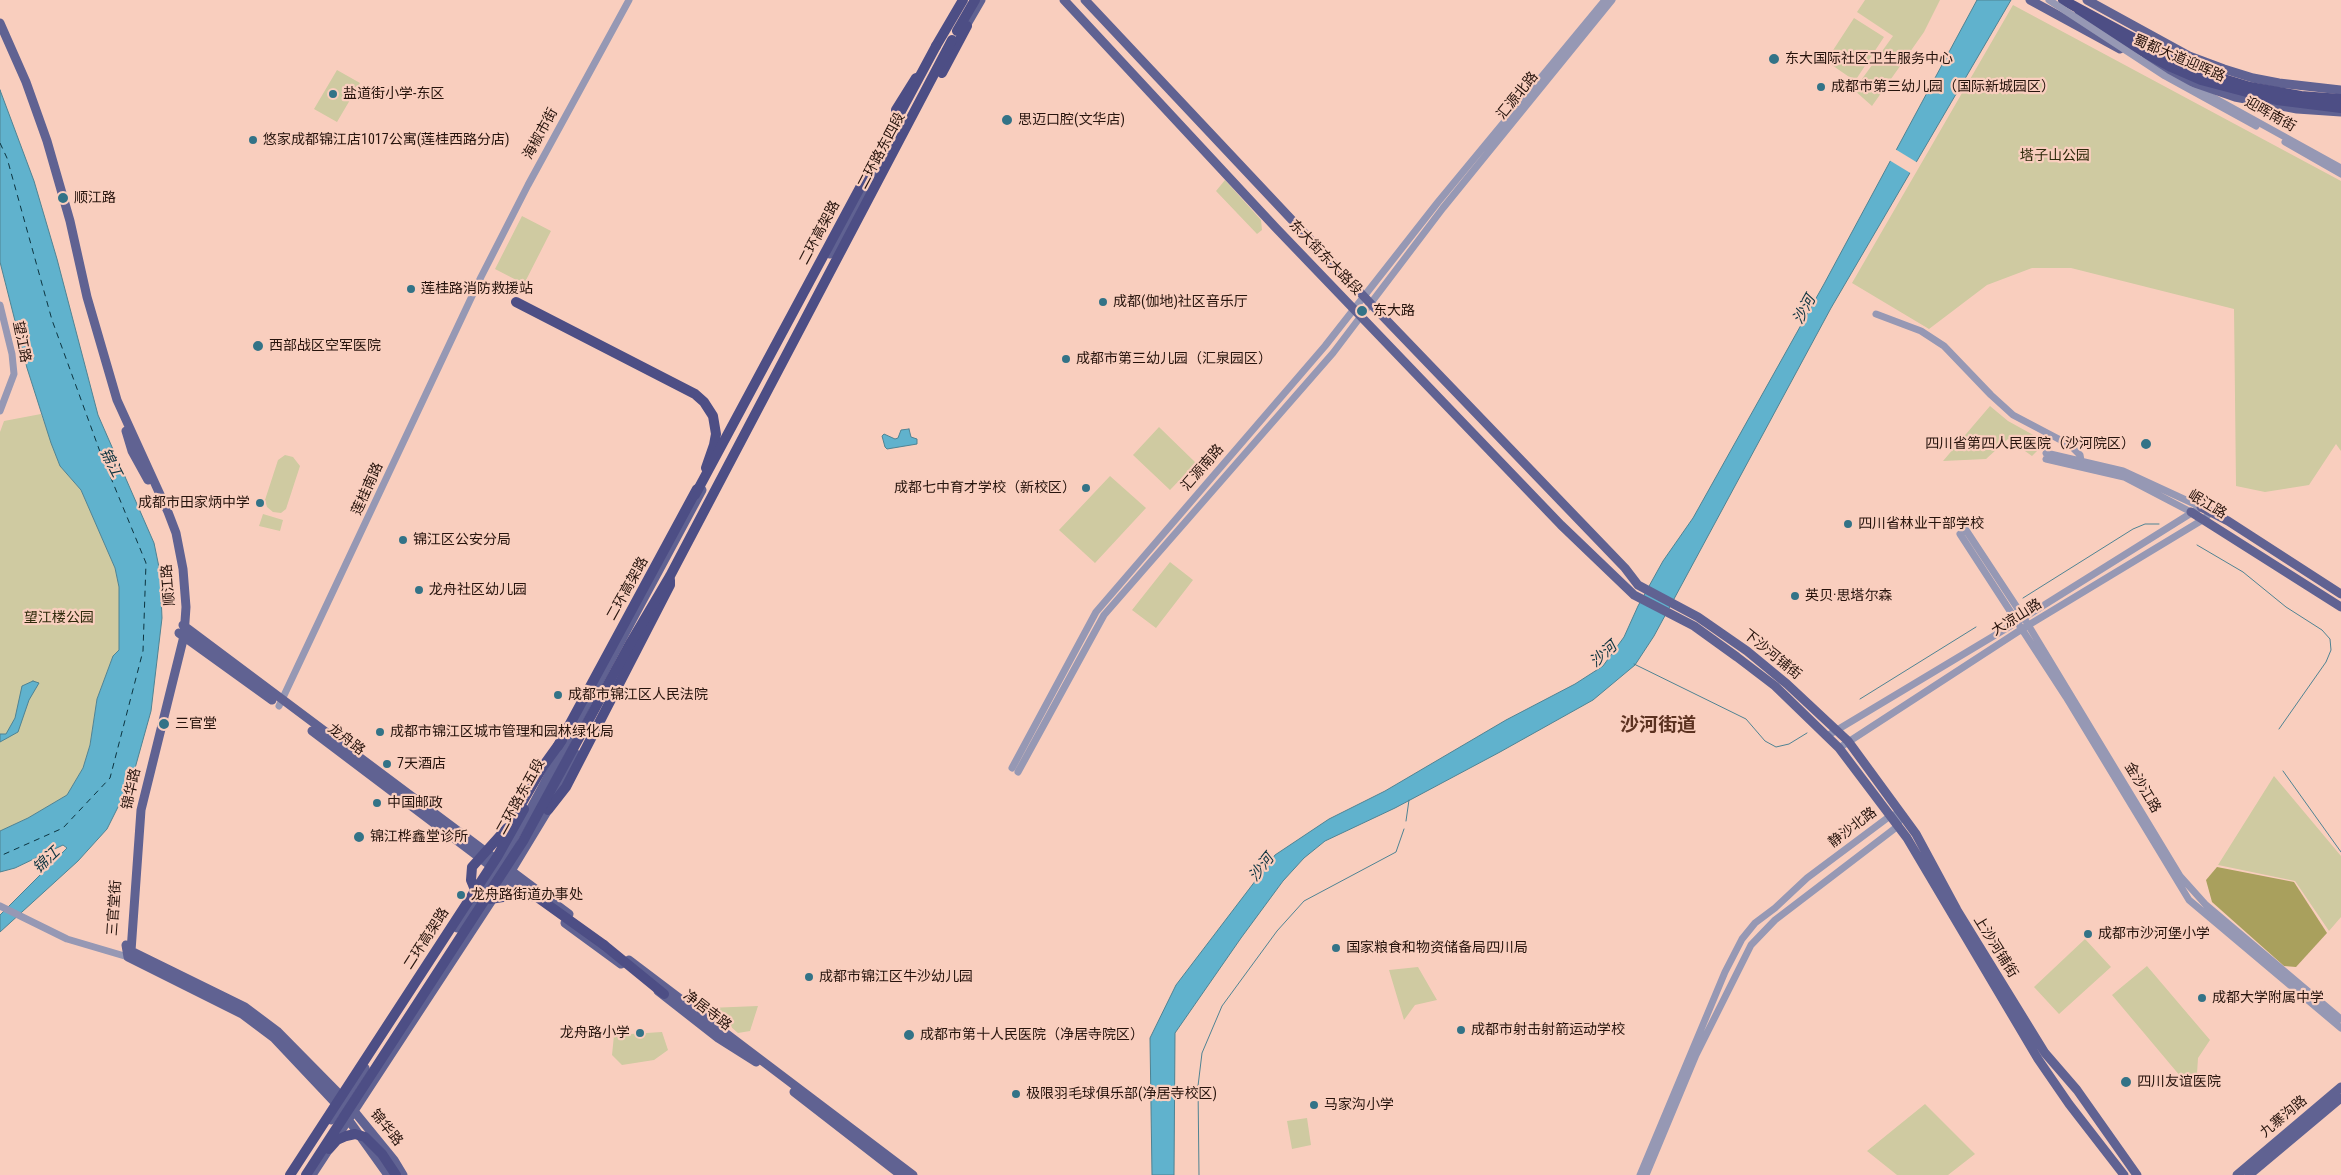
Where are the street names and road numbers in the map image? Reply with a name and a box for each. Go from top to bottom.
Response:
street label: 蜀都大道迎晖路 [2131,32,2227,86]
street label: 汇源北路 [1494,69,1542,123]
street label: 迎晖南街 [2241,94,2299,136]
street label: 海椒市街 [520,105,562,163]
street label: 二环路东四段 [855,110,909,192]
street label: 二环高架路 [796,198,844,268]
street label: 东大街东大路段 [1285,217,1365,299]
street label: 望江路 [9,320,33,364]
street label: 汇源南路 [1178,441,1228,495]
street label: 莲桂南路 [349,460,387,518]
street label: 岷江路 [2185,487,2229,523]
street label: 二环高架路 [604,554,652,624]
street label: 顺江路 [159,563,179,607]
street label: 大凉山路 [1989,596,2045,640]
street label: 下沙河铺街 [1740,626,1804,684]
street label: 龙舟路 [324,721,368,759]
street label: 二环路东五段 [493,756,549,838]
street label: 金沙江路 [2120,760,2164,816]
street label: 锦华路 [119,767,145,811]
street label: 静沙北路 [1826,804,1880,852]
street label: 三官堂街 [105,879,125,937]
street label: 二环高架路 [401,905,453,973]
street label: 上沙河铺街 [1969,913,2021,981]
street label: 净居寺路 [680,987,734,1035]
street label: 九寨沟路 [2257,1093,2311,1141]
street label: 锦华路 [366,1106,406,1150]

